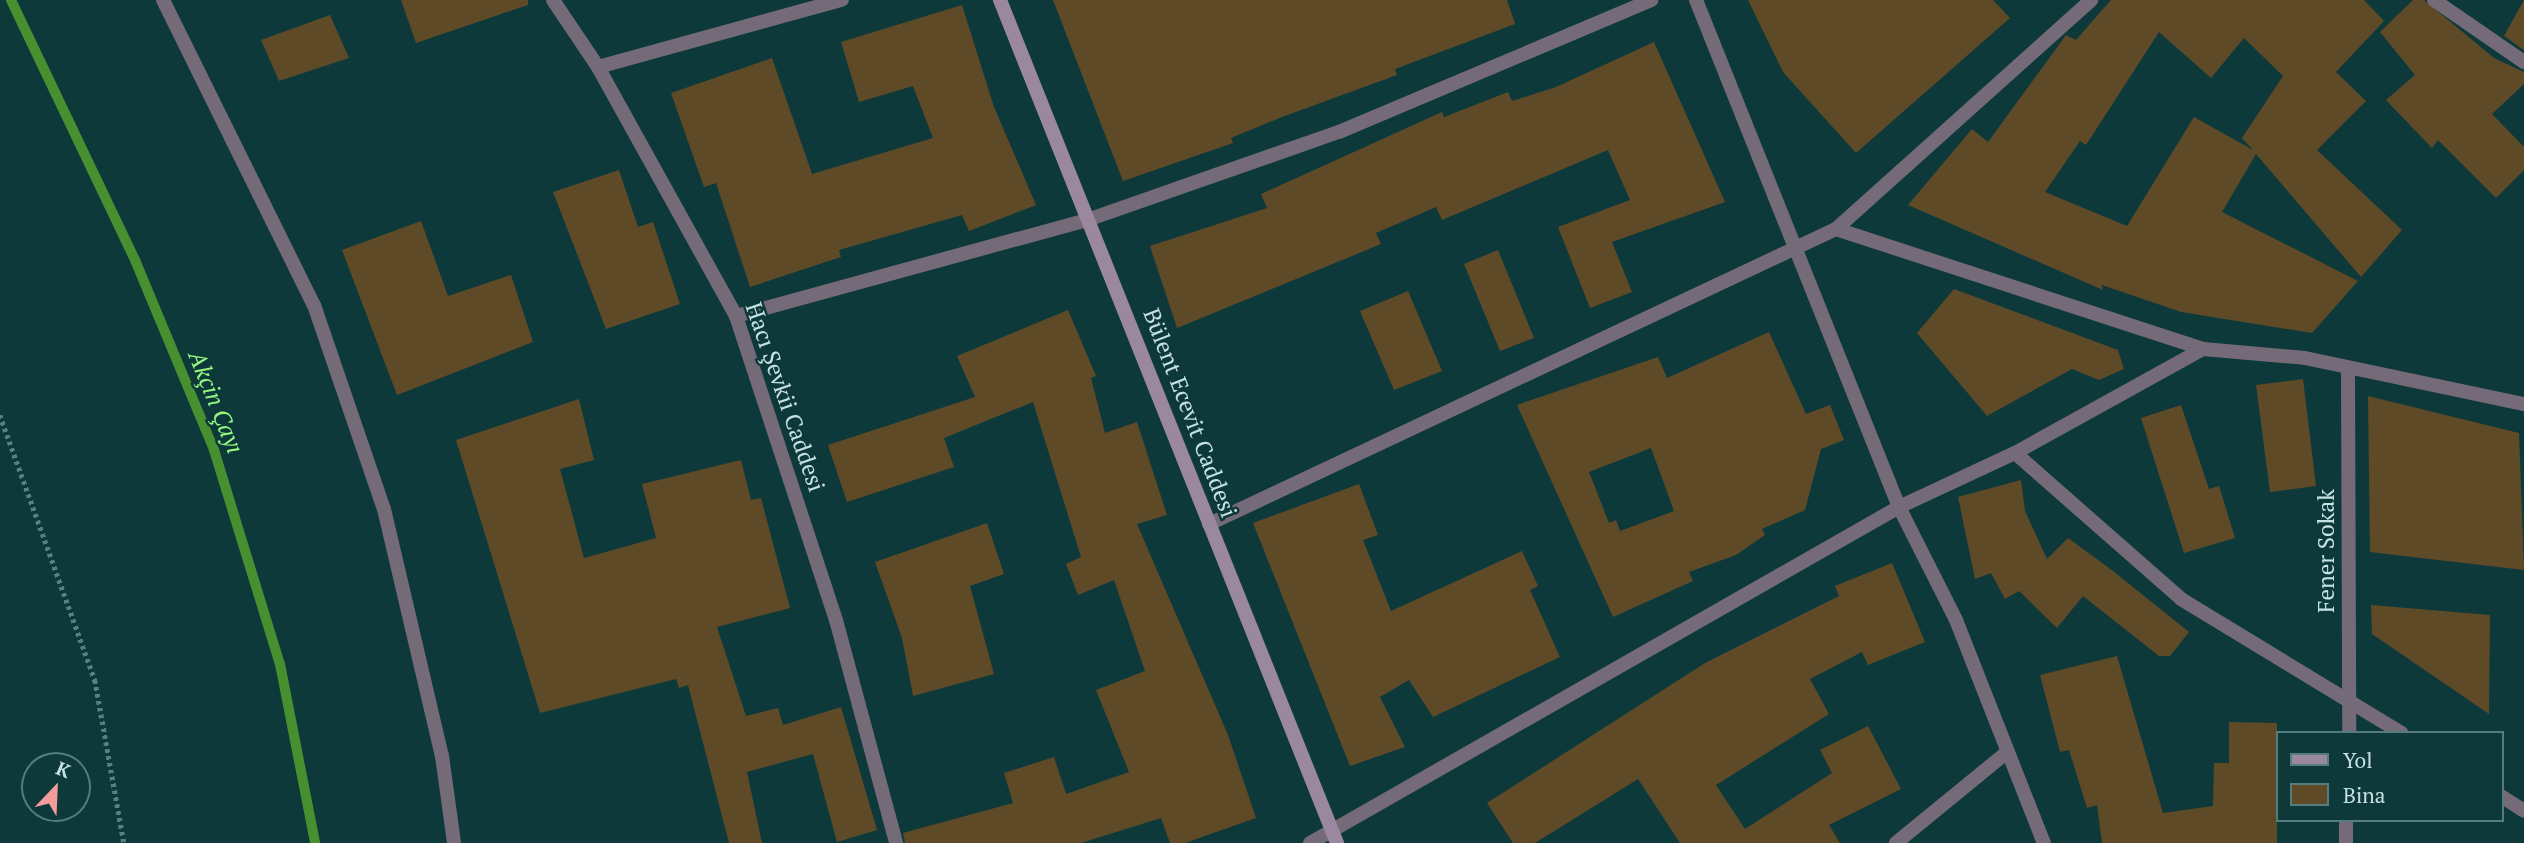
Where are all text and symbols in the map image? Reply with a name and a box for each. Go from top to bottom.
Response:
street label: Hacı Şevkii Caddesi [740,299,830,495]
street label: Bülent Ecevit Caddesi [1137,305,1243,521]
water label: Akçin Çayı [182,346,250,458]
street label: Fener Sokak [2312,489,2340,613]
legend [2276,731,2503,822]
text: Yol [2343,746,2373,774]
north arrow [21,752,91,822]
text: K [53,755,75,783]
text: Bina [2343,781,2385,809]

